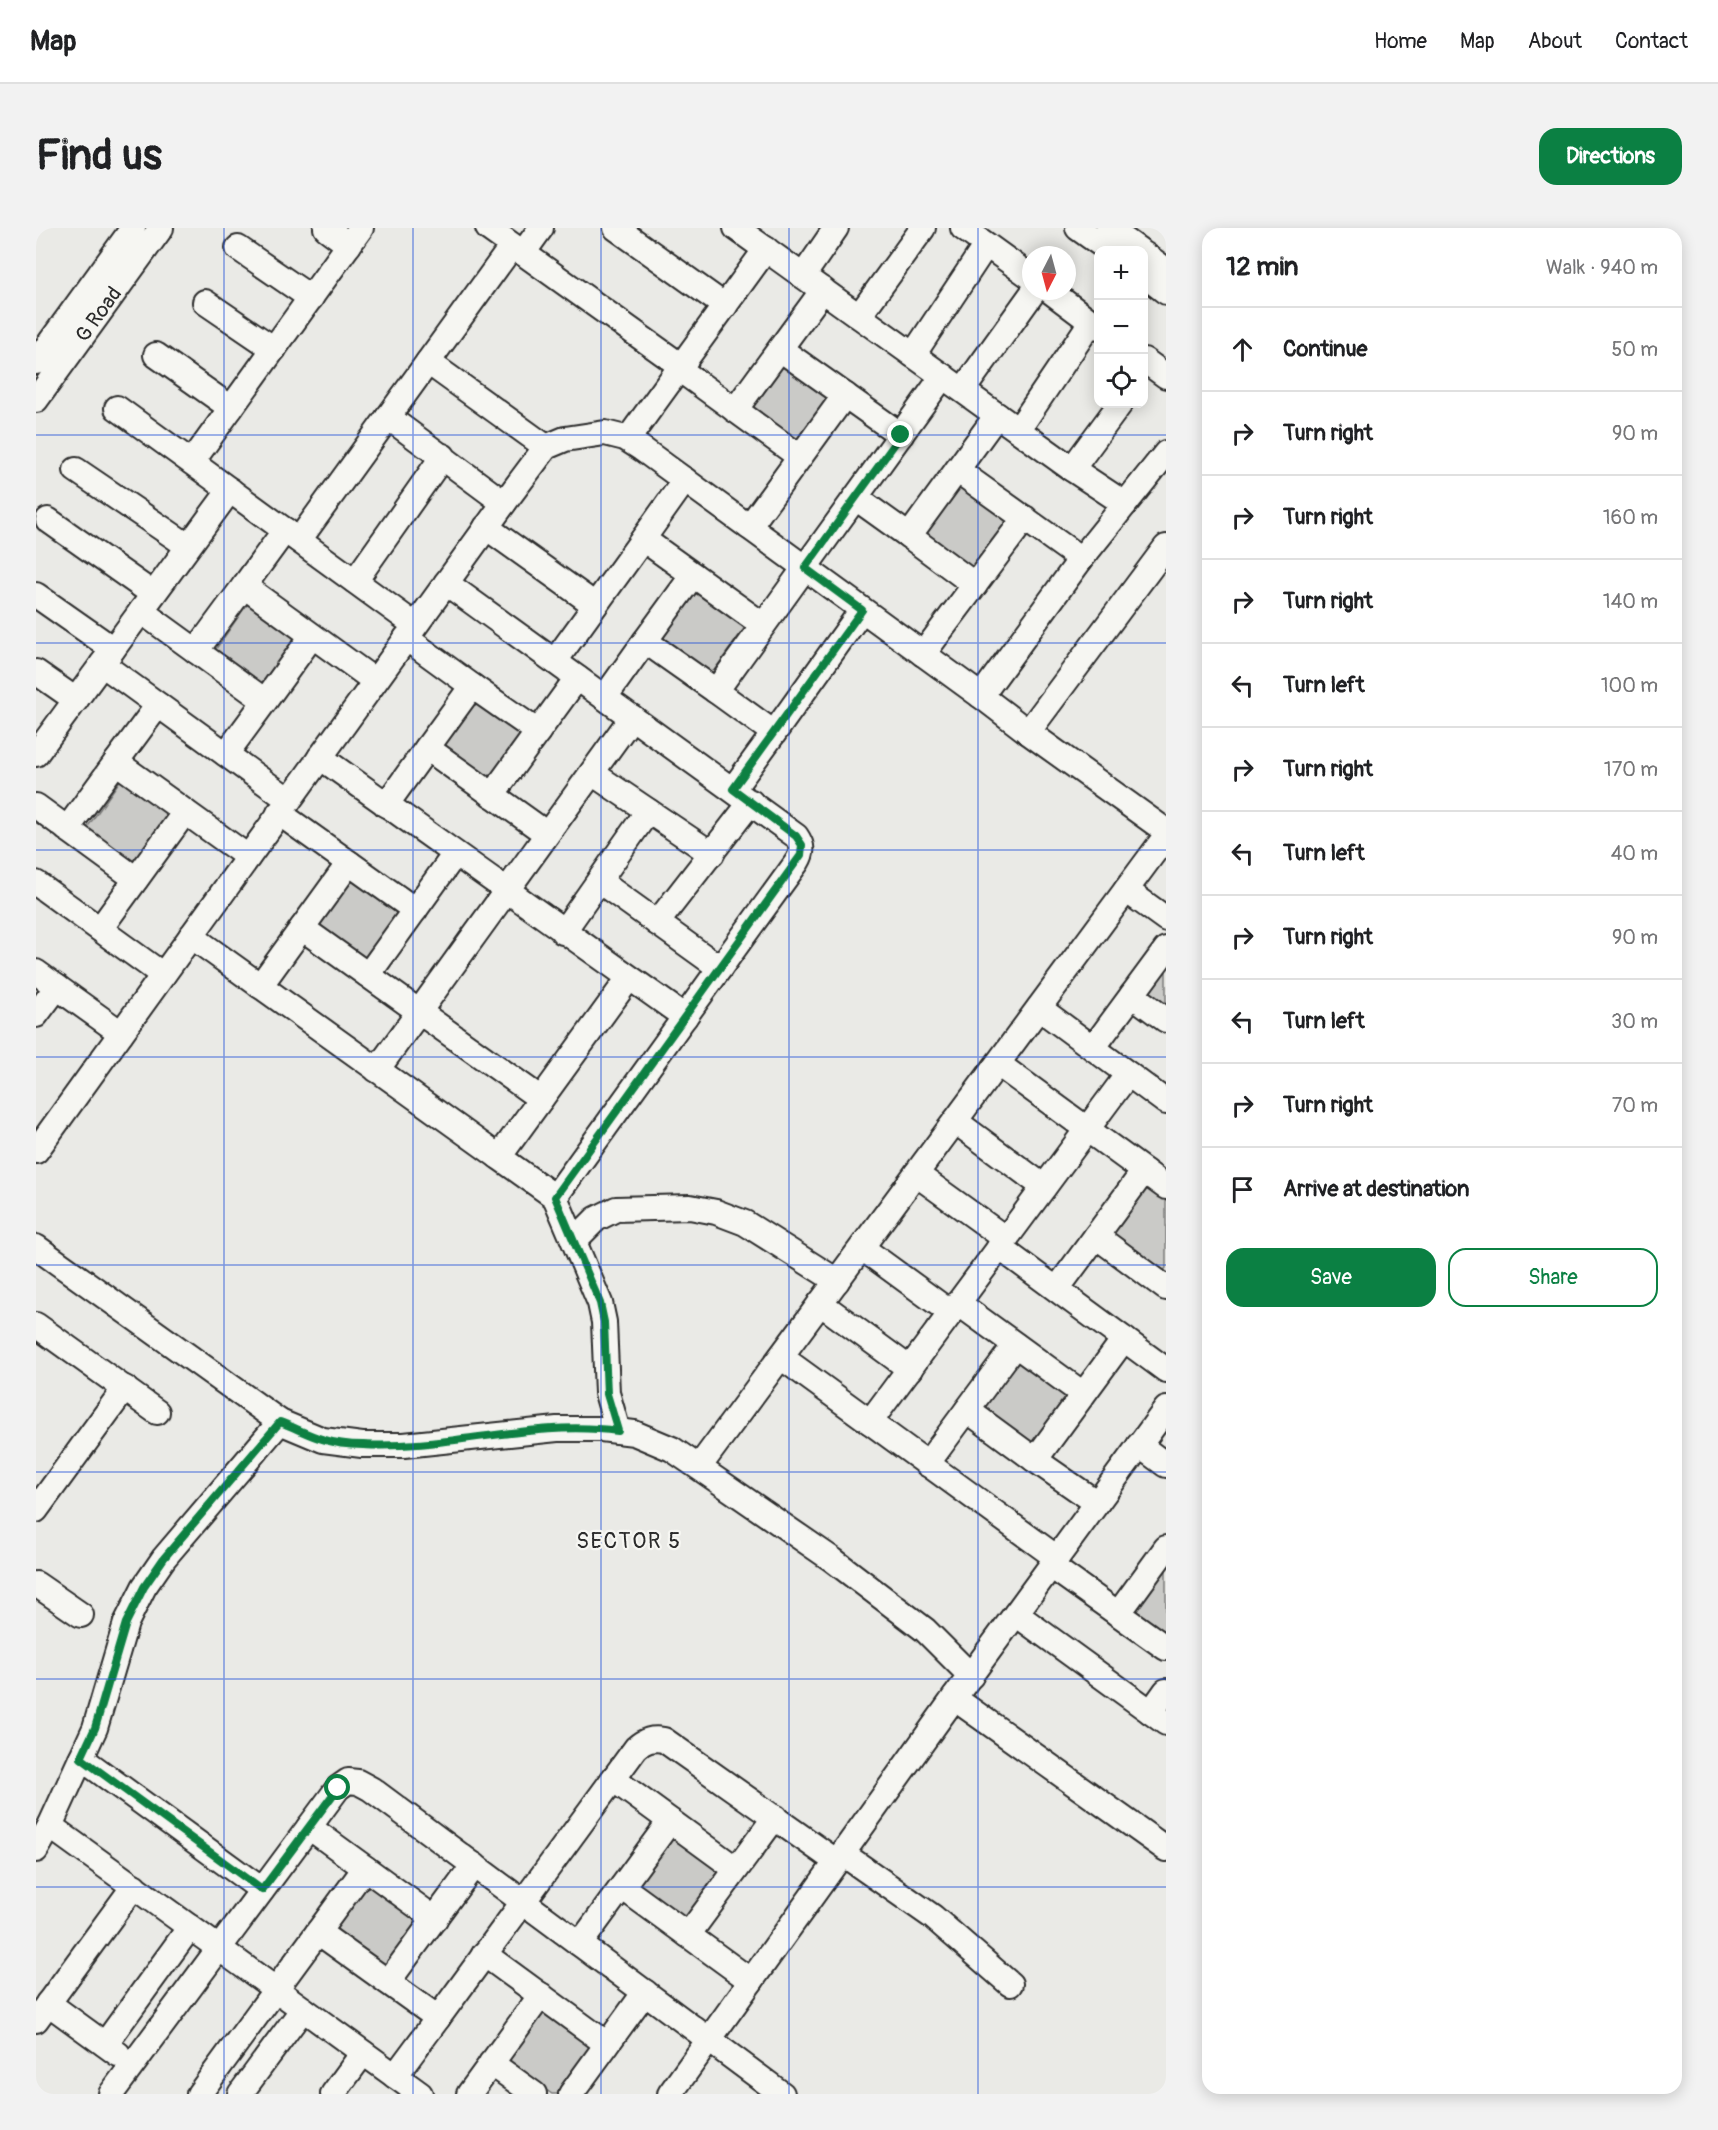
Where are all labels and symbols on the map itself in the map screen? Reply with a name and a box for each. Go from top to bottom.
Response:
north arrow [1022,246,1076,300]
street label: G Road [70,282,128,348]
route end [887,421,913,447]
district label: SECTOR 5 [576,1527,682,1555]
route start [324,1774,350,1800]

